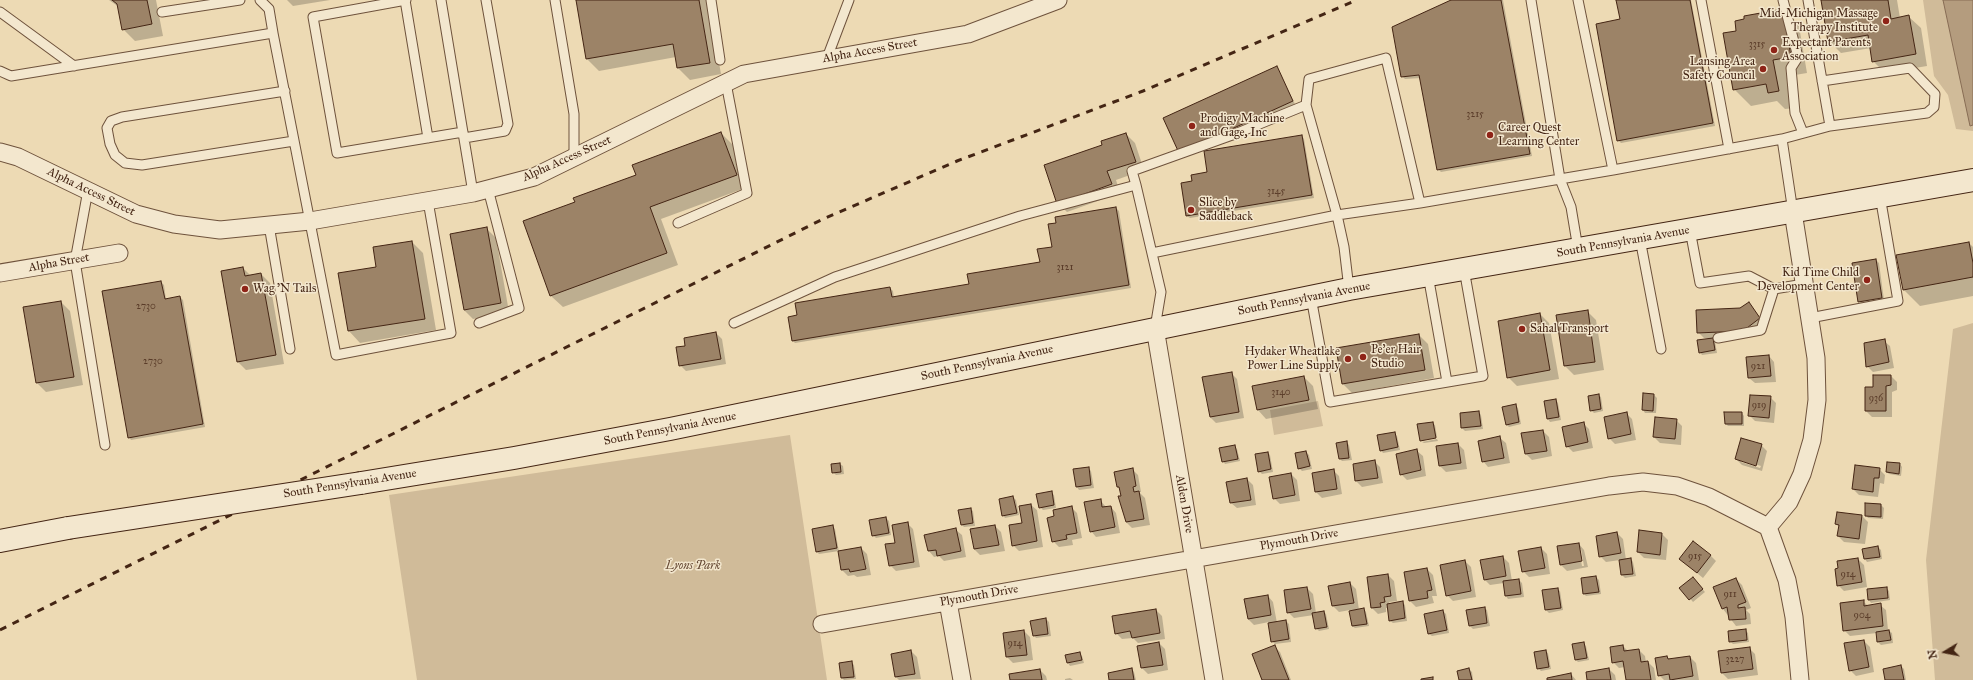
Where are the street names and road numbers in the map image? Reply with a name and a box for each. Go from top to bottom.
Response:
street label: Alpha Access Street [822,36,918,66]
street label: Alpha Access Street [520,133,614,185]
street label: Alpha Access Street [45,165,137,219]
street label: South Pennsylvania Avenue [1555,223,1691,261]
street label: Alpha Street [28,251,90,275]
street label: South Pennsylvania Avenue [1236,279,1372,319]
street label: South Pennsylvania Avenue [920,342,1054,384]
street label: South Pennsylvania Avenue [602,409,738,449]
street label: South Pennsylvania Avenue [282,466,418,502]
street label: Alden Drive [1172,474,1196,534]
street label: Plymouth Drive [1259,526,1339,554]
street label: Plymouth Drive [939,582,1019,610]

